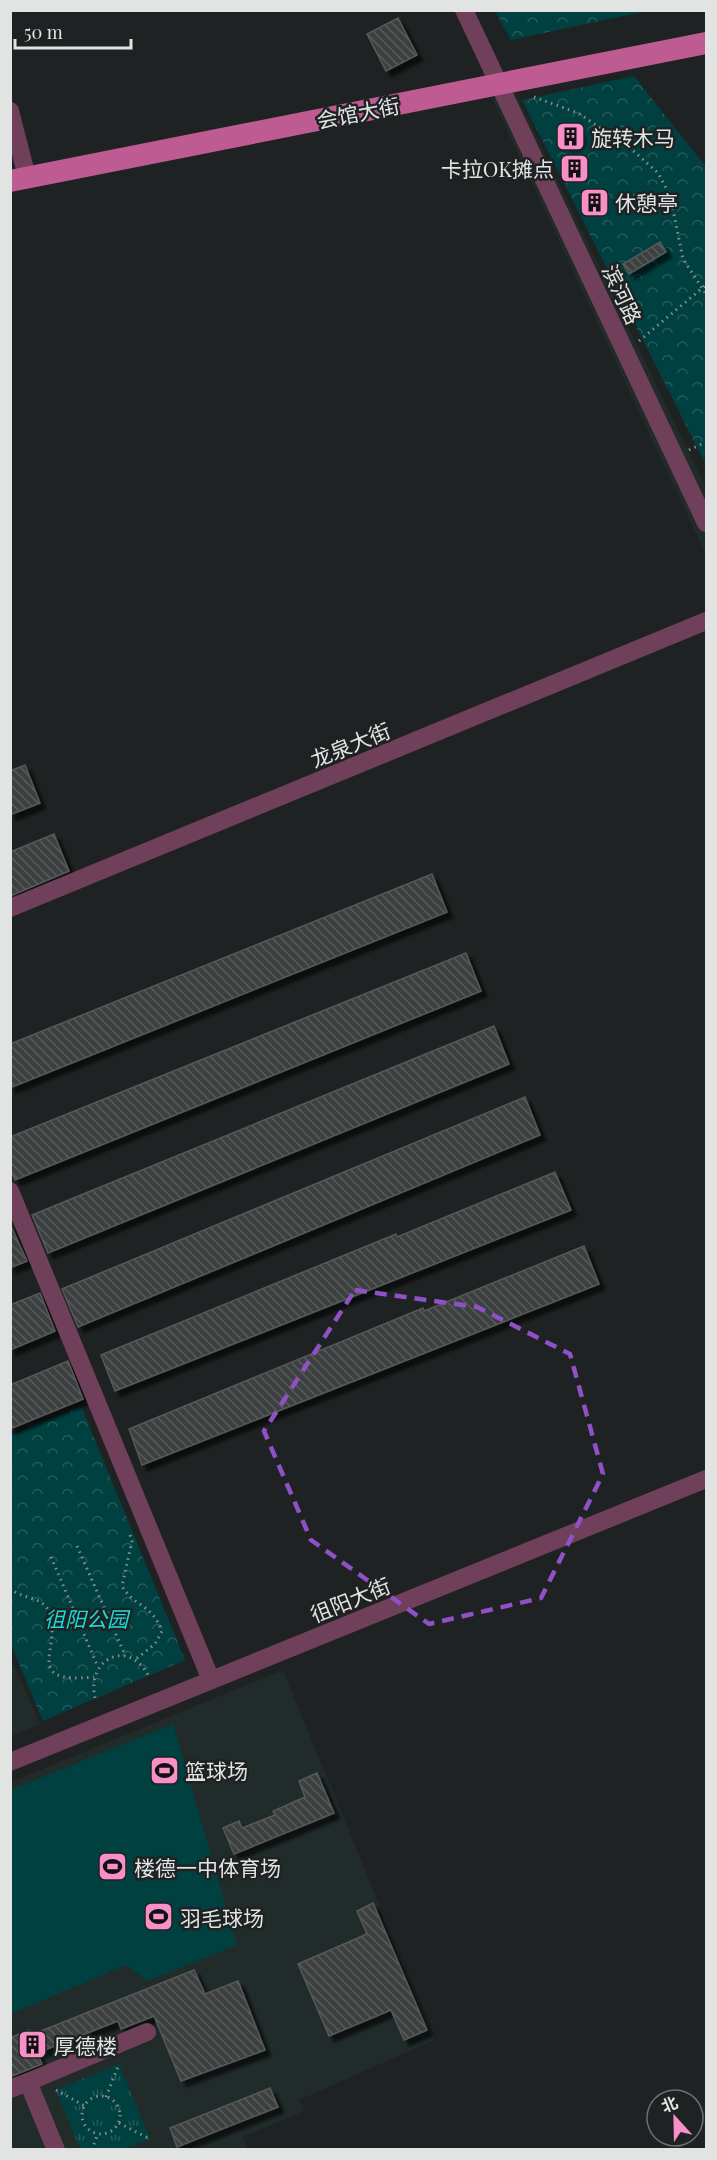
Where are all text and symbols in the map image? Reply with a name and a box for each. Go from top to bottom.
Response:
scale bar [15,12,130,50]
text: 50 m [24,20,63,44]
street label: 会馆大街 [314,90,402,134]
building icon: 旋转木马 [554,121,586,153]
place label: 旋转木马 [591,123,675,151]
building icon: 卡拉OK摊点 [559,152,591,184]
place label: 卡拉OK摊点 [441,154,554,182]
building icon: 休憩亭 [578,186,610,218]
place label: 休憩亭 [615,188,678,216]
street label: 滨河路 [597,260,649,328]
street label: 龙泉大街 [306,715,394,773]
street label: 徂阳大街 [306,1570,394,1628]
park label: 徂阳公园 [44,1604,131,1632]
sports icon: 篮球场 [148,1754,180,1786]
place label: 篮球场 [185,1756,248,1784]
sports icon: 楼德一中体育场 [97,1851,129,1883]
place label: 楼德一中体育场 [134,1853,281,1881]
sports icon: 羽毛球场 [143,1901,175,1933]
place label: 羽毛球场 [180,1903,264,1931]
building icon: 厚德楼 [17,2029,49,2061]
place label: 厚德楼 [54,2031,117,2059]
north arrow [645,2088,705,2148]
text: 北 [658,2091,681,2116]

